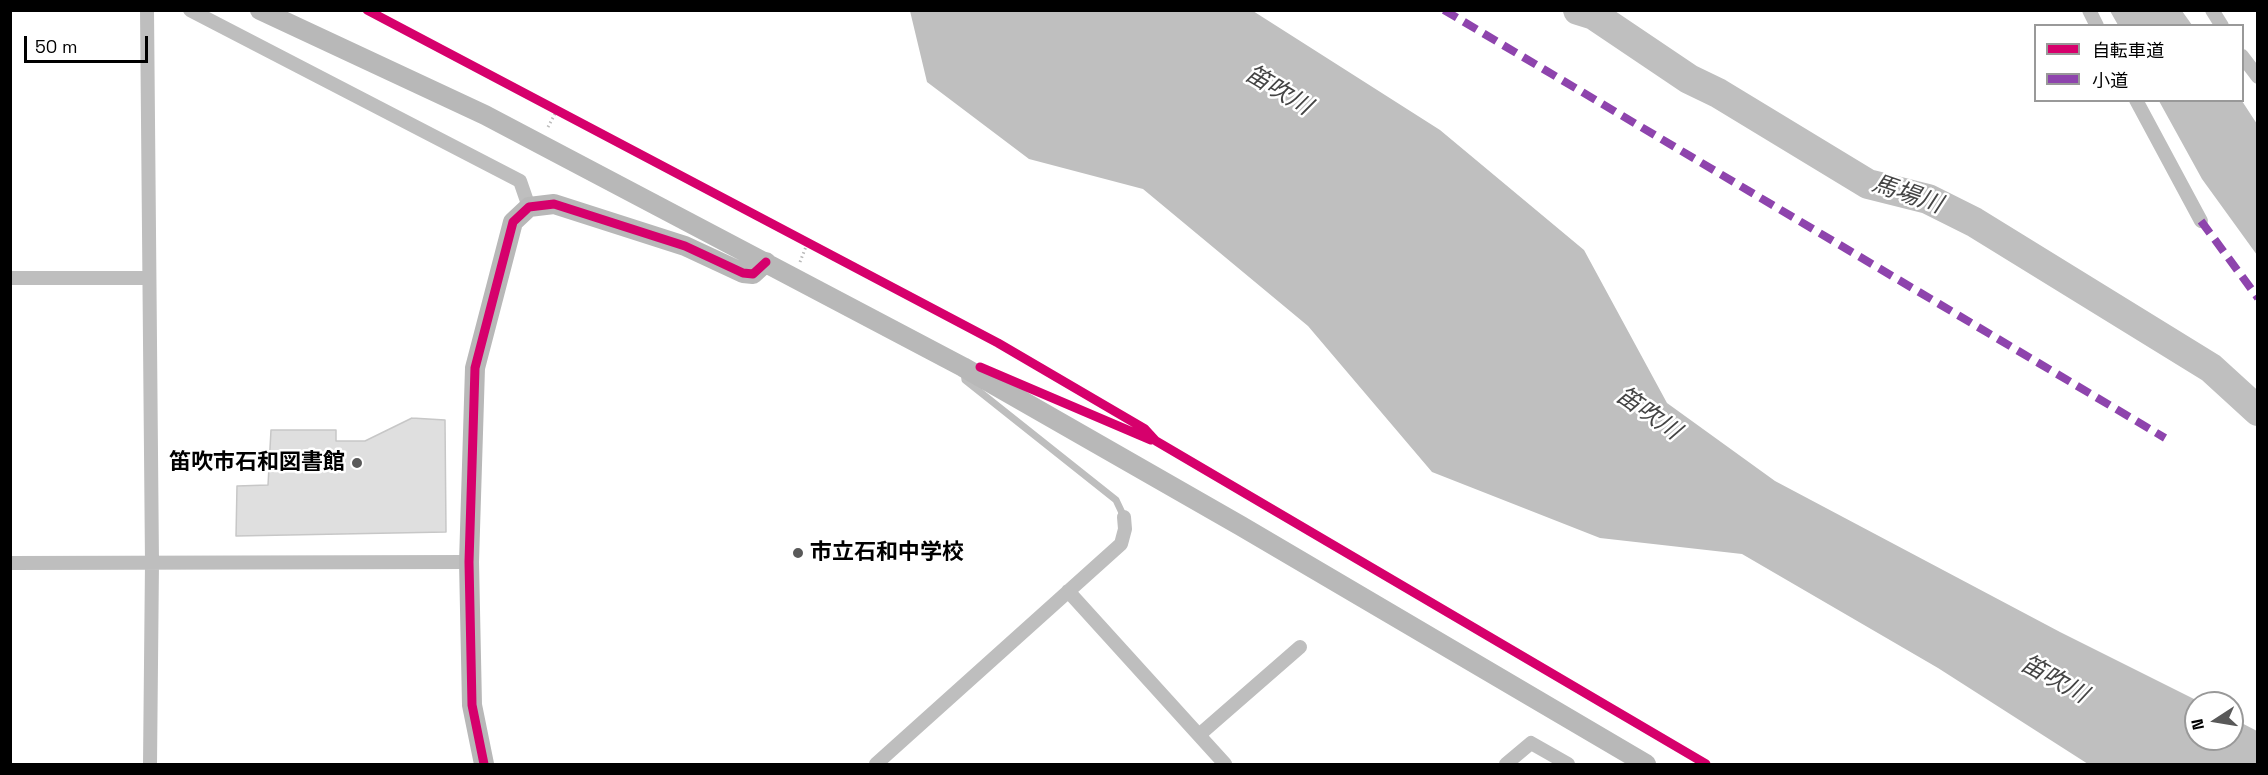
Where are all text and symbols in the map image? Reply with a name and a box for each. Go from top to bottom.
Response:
scale bar [27,24,152,62]
legend [2034,24,2244,102]
text: 50 m [35,35,77,58]
text: 自転車道 [2092,39,2164,62]
water label: 笛吹川 [1240,60,1316,122]
text: 小道 [2092,69,2128,92]
water label: 馬場川 [1868,170,1946,220]
water label: 笛吹川 [1610,382,1686,446]
place label: 笛吹市石和図書館 [169,450,345,476]
marker: 笛吹市石和図書館 [350,456,364,470]
place label: 市立石和中学校 [810,540,964,566]
marker: 市立石和中学校 [791,546,805,560]
water label: 笛吹川 [2016,650,2092,710]
north arrow [2184,691,2244,751]
text: N [2186,717,2209,732]

